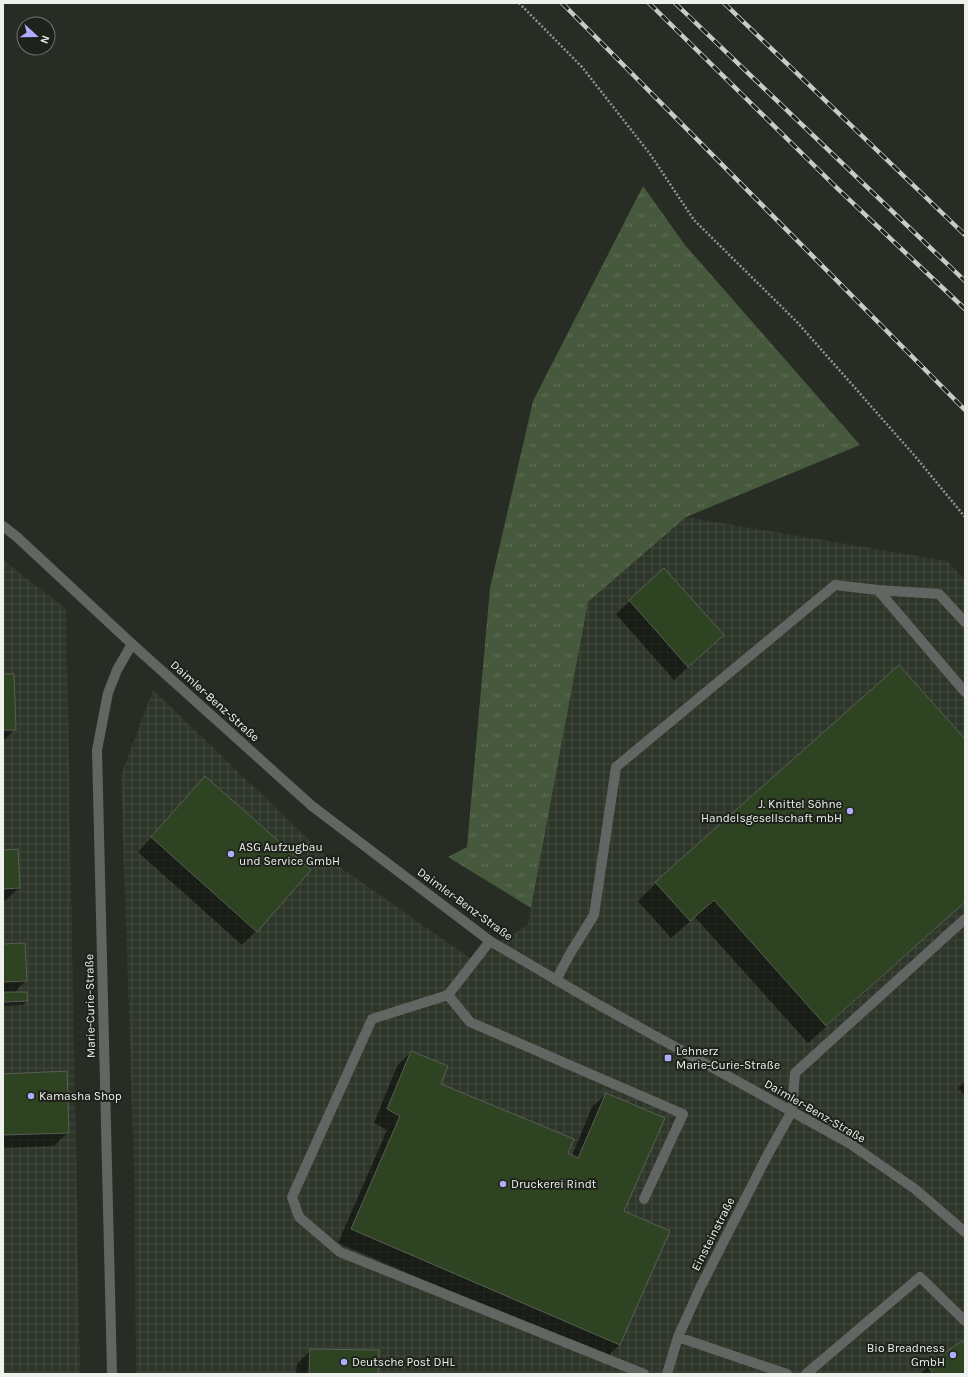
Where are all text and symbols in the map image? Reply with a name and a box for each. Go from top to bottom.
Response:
north arrow [16,16,56,56]
text: N [37,33,52,45]
street label: Daimler-Benz-Straße [168,658,262,744]
place label: J. Knittel Söhne Handelsgesellschaft mbH [701,797,842,825]
marker: J. Knittel Söhne Handelsgesellschaft mbH [845,806,855,816]
place label: ASG Aufzugbau und Service GmbH [239,840,340,868]
marker: ASG Aufzugbau und Service GmbH [226,849,236,859]
street label: Daimler-Benz-Straße [415,865,515,943]
street label: Marie-Curie-Straße [82,954,98,1058]
place label: Lehnerz Marie-Curie-Straße [676,1044,780,1072]
marker: Lehnerz Marie-Curie-Straße [663,1053,673,1063]
street label: Daimler-Benz-Straße [762,1076,868,1146]
place label: Kamasha Shop [39,1089,122,1103]
marker: Kamasha Shop [26,1091,36,1101]
place label: Druckerei Rindt [511,1177,597,1191]
marker: Druckerei Rindt [498,1179,508,1189]
street label: Einsteinstraße [688,1195,738,1273]
place label: Bio Breadness GmbH [867,1341,945,1369]
marker: Bio Breadness GmbH [948,1350,958,1360]
place label: Deutsche Post DHL [352,1355,455,1369]
marker: Deutsche Post DHL [339,1357,349,1367]

